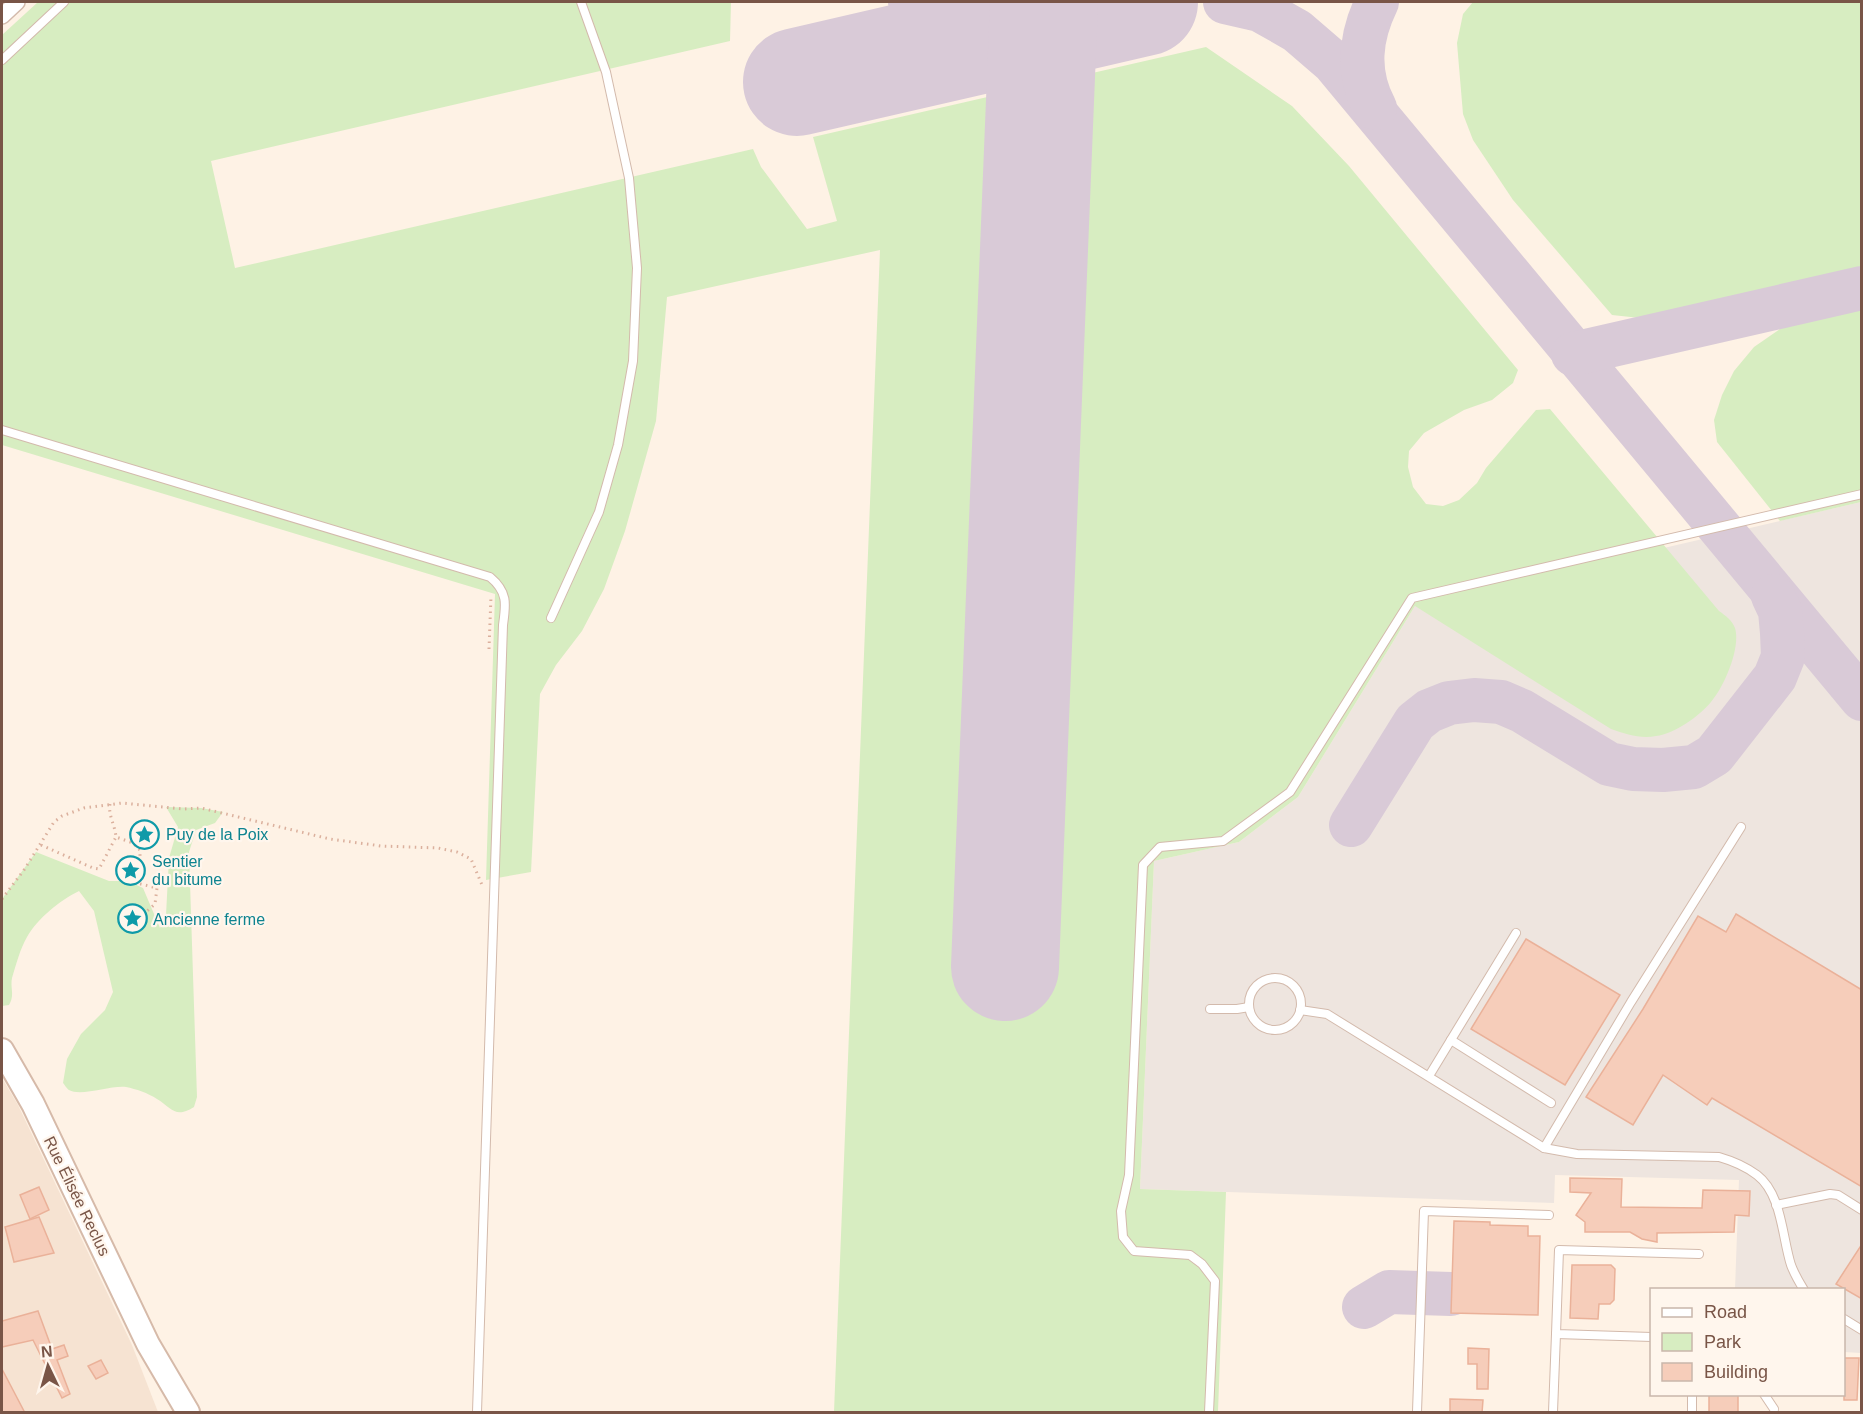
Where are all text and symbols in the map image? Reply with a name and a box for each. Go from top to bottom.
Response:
place icon: Puy de la Poix [129,818,161,850]
place label: Puy de la Poix [166,826,268,843]
place label: Sentier du bitume [152,853,222,888]
place icon: Sentier du bitume [115,854,147,886]
place icon: Ancienne ferme [116,903,148,935]
place label: Ancienne ferme [153,911,265,928]
street label: Rue Élisée Reclus [41,1133,114,1258]
legend [1650,1288,1845,1396]
text: Road [1704,1302,1747,1322]
text: Park [1704,1332,1742,1352]
north arrow [18,1336,78,1396]
text: N [40,1343,53,1361]
text: Building [1704,1362,1768,1382]

